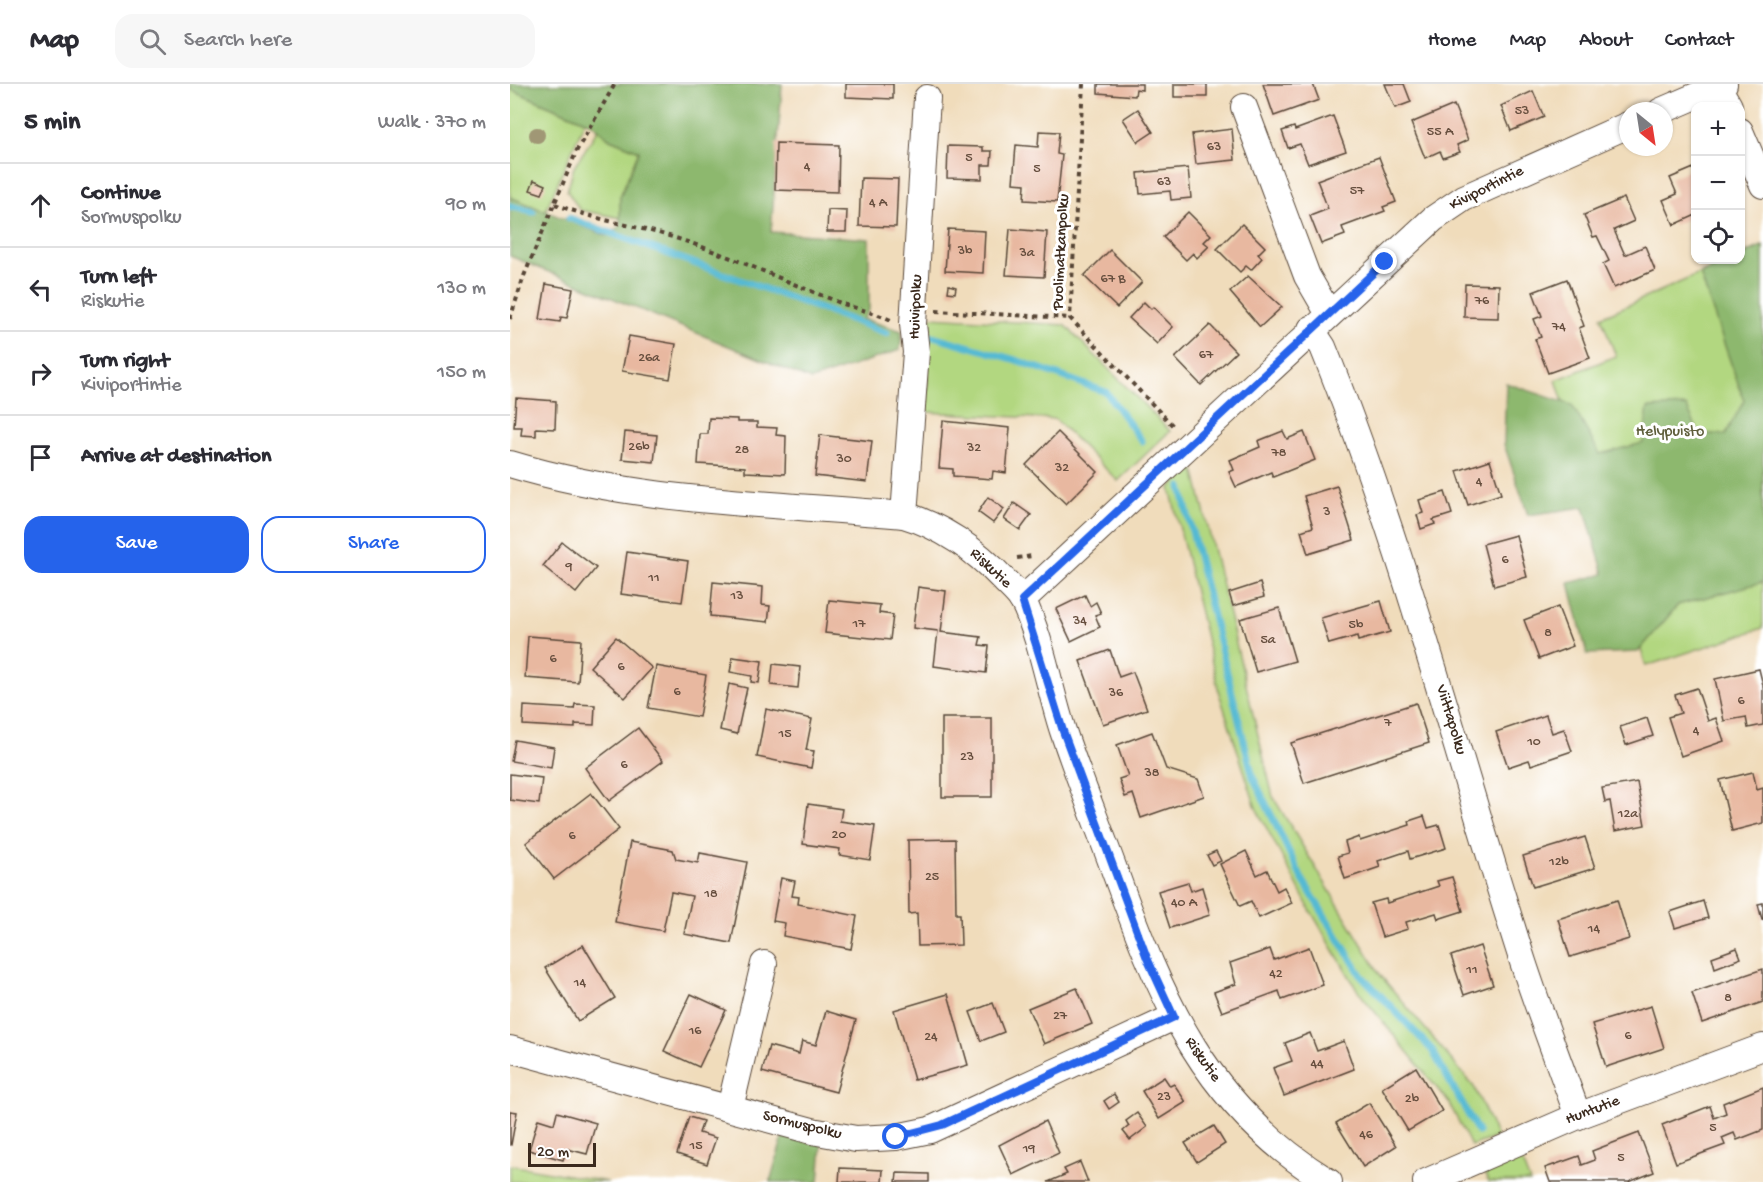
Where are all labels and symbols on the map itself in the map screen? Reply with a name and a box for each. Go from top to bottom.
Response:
north arrow [1619,102,1673,156]
house number: 53 [1515,103,1529,120]
house number: 55 A [1427,124,1454,141]
house number: 63 [1207,139,1221,156]
house number: 5 [965,150,973,167]
house number: 4 [804,159,811,176]
house number: 5 [1033,161,1041,178]
street label: Kiviportintie [1447,162,1528,216]
house number: 63 [1157,174,1171,191]
house number: 57 [1350,183,1365,200]
street label: Puolimatkanpolku [1049,193,1075,312]
house number: 4 A [869,195,888,212]
house number: 3b [957,243,973,260]
house number: 3a [1018,245,1036,262]
route end [1371,248,1397,274]
house number: 67 B [1101,271,1126,288]
street label: Huivipolku [906,274,928,340]
house number: 76 [1474,293,1490,310]
house number: 74 [1551,319,1566,336]
house number: 67 [1199,347,1214,364]
house number: 26a [638,350,661,367]
park label: Helypuisto [1636,423,1704,442]
house number: 26b [628,439,650,456]
house number: 32 [966,440,981,457]
house number: 28 [735,442,750,459]
house number: 78 [1271,445,1287,462]
house number: 30 [835,451,852,468]
house number: 32 [1054,460,1069,477]
house number: 4 [1476,474,1483,491]
house number: 3 [1322,504,1331,521]
street label: Riskutie [965,545,1016,594]
house number: 6 [1501,552,1509,569]
house number: 9 [564,559,573,576]
house number: 11 [647,570,660,587]
house number: 13 [730,588,743,605]
house number: 34 [1072,613,1087,630]
house number: 17 [852,616,866,633]
house number: 5b [1349,617,1364,634]
house number: 8 [1544,625,1552,642]
house number: 5a [1260,632,1277,649]
house number: 6 [549,651,557,668]
house number: 6 [617,659,625,676]
street label: Viittapolku [1430,682,1470,758]
house number: 6 [673,684,681,701]
house number: 36 [1108,685,1124,702]
house number: 6 [1737,693,1745,710]
house number: 7 [1383,715,1392,732]
house number: 4 [1693,723,1700,740]
house number: 15 [777,726,792,743]
house number: 10 [1526,734,1541,751]
house number: 23 [960,749,974,766]
house number: 6 [620,757,628,774]
house number: 38 [1144,765,1160,782]
house number: 12a [1617,806,1639,823]
house number: 20 [832,827,846,844]
house number: 6 [568,828,576,845]
house number: 12b [1548,854,1570,871]
house number: 25 [925,869,939,886]
house number: 18 [703,886,718,903]
house number: 40 A [1171,895,1198,912]
house number: 14 [1587,921,1601,938]
house number: 11 [1465,962,1478,979]
house number: 42 [1269,966,1283,983]
house number: 14 [573,975,587,992]
house number: 8 [1724,990,1732,1007]
house number: 27 [1053,1008,1068,1025]
house number: 16 [688,1023,702,1040]
house number: 6 [1624,1028,1632,1045]
house number: 24 [924,1029,938,1046]
street label: Riskutie [1180,1034,1225,1087]
house number: 44 [1310,1056,1324,1073]
house number: 23 [1157,1089,1171,1106]
house number: 2b [1405,1091,1420,1108]
street label: Huntutie [1563,1092,1623,1130]
street label: Sormuspolku [761,1107,844,1145]
house number: 5 [1709,1120,1717,1137]
route start [882,1123,908,1149]
house number: 46 [1359,1127,1374,1144]
house number: 15 [688,1138,703,1155]
scale bar [528,1140,596,1168]
house number: 19 [1022,1141,1035,1158]
house number: 5 [1617,1150,1625,1167]

